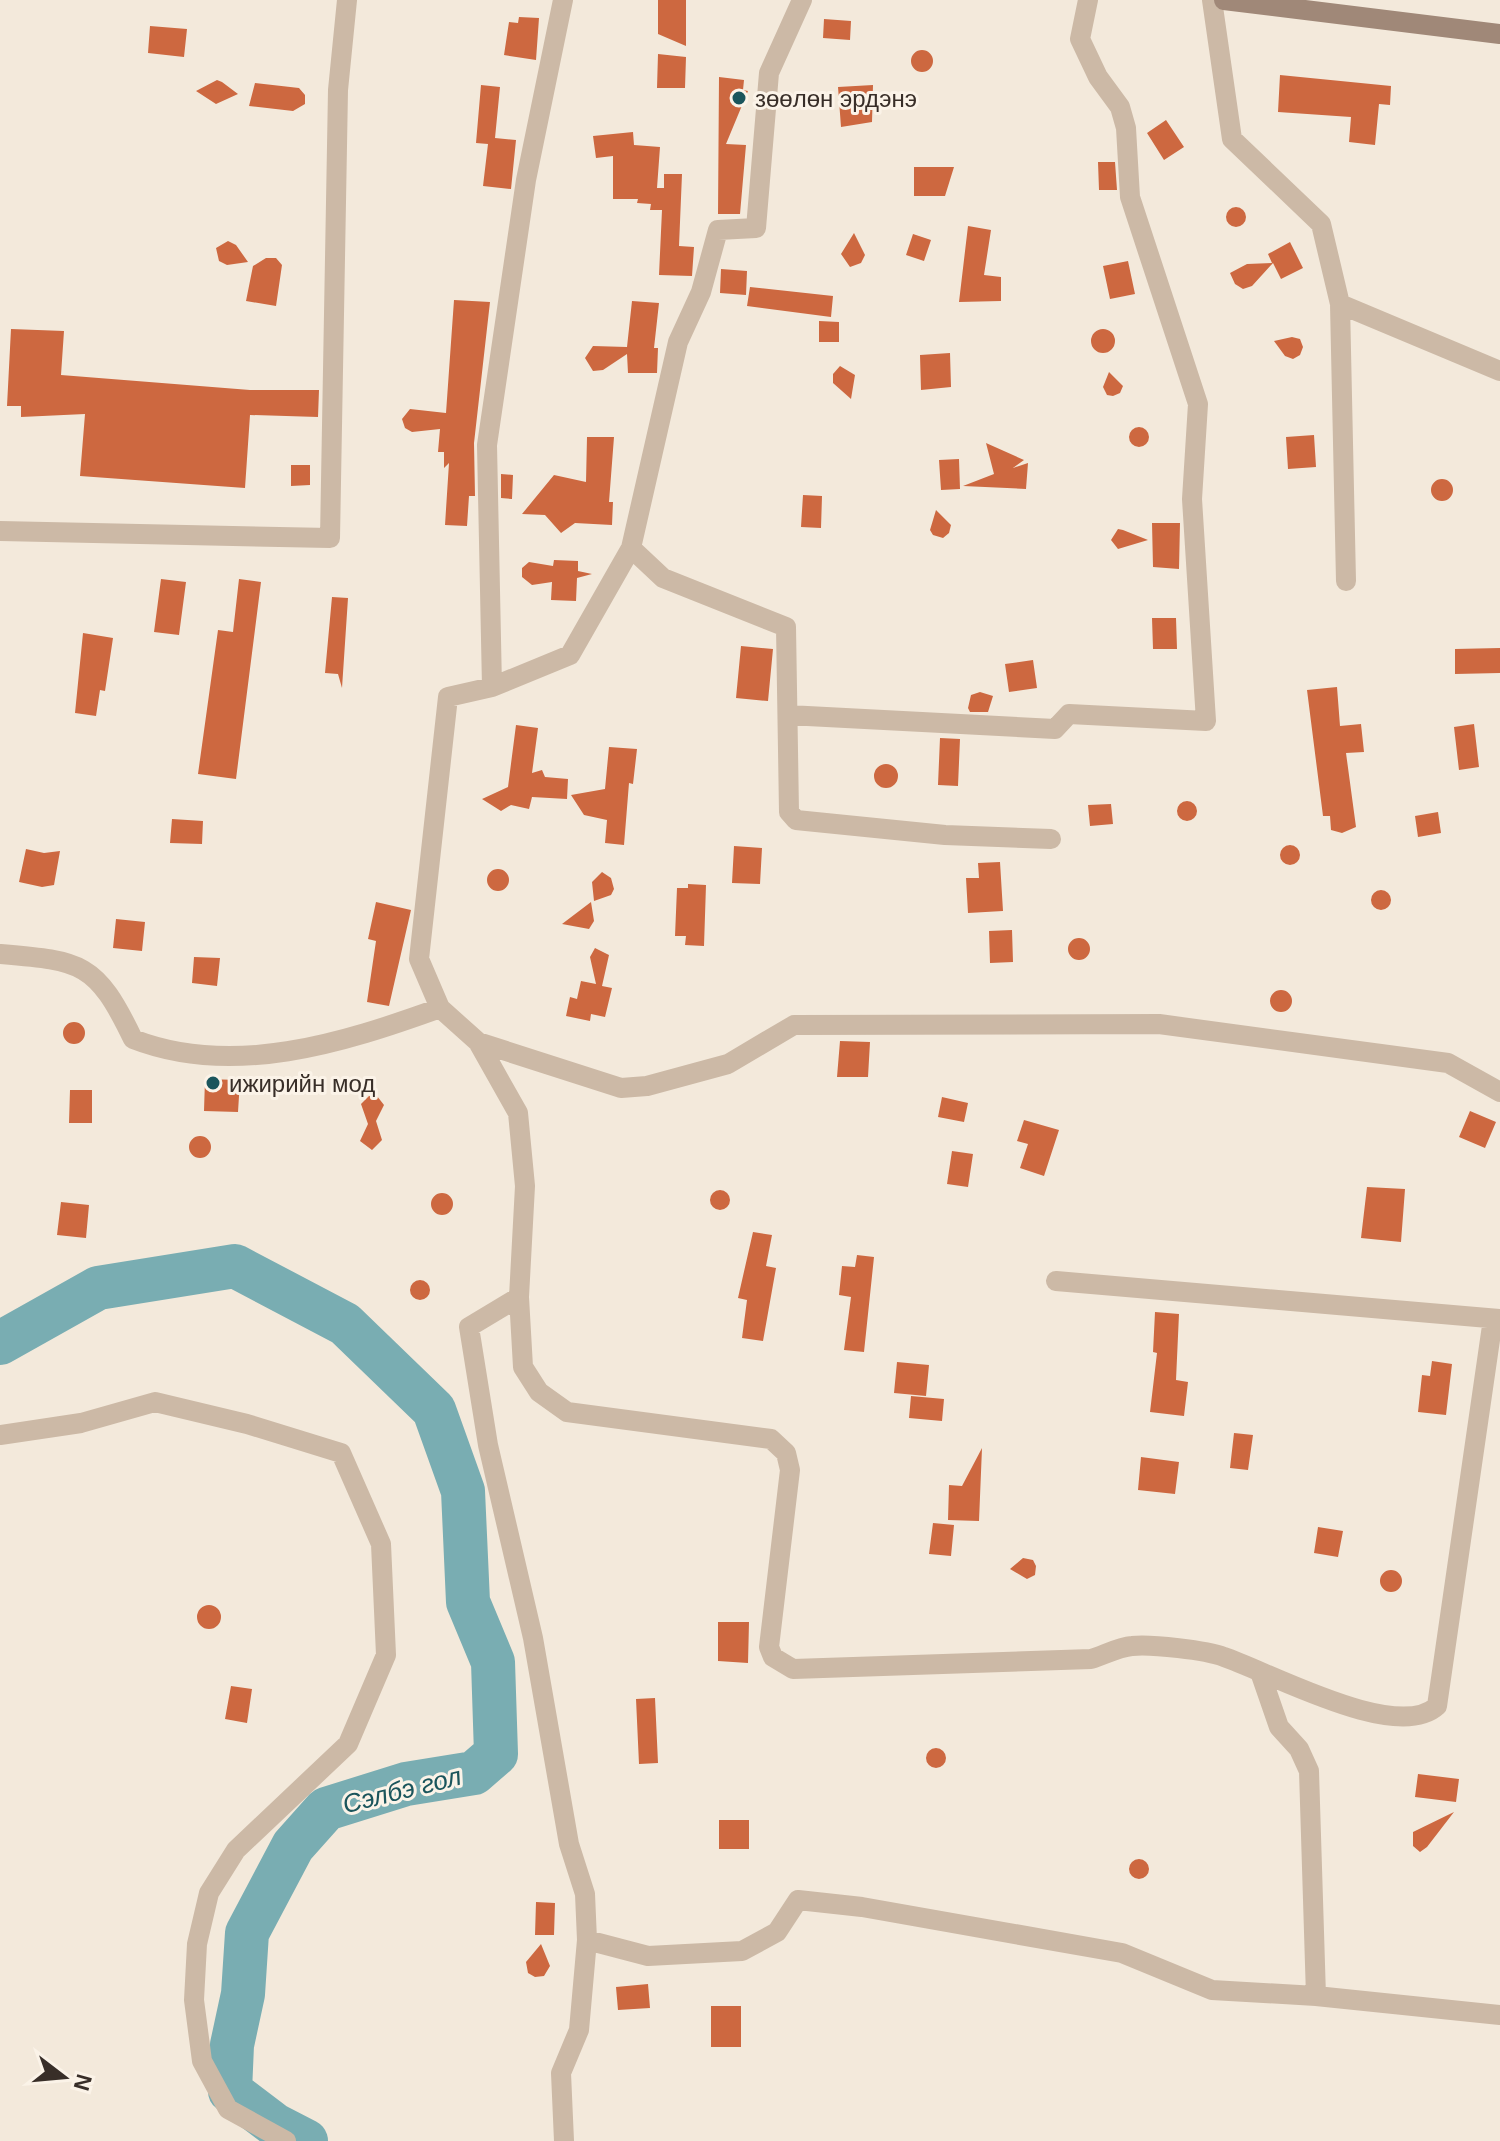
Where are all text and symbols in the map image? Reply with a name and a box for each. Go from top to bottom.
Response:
place label: зөөлөн эрдэнэ [755,85,917,112]
marker: зөөлөн эрдэнэ [730,89,748,107]
place label: ижирийн мод [229,1070,375,1097]
marker: ижирийн мод [204,1074,222,1092]
water label: Сэлбэ гол [339,1761,465,1819]
north arrow [24,2037,104,2117]
text: N [69,2071,97,2093]

